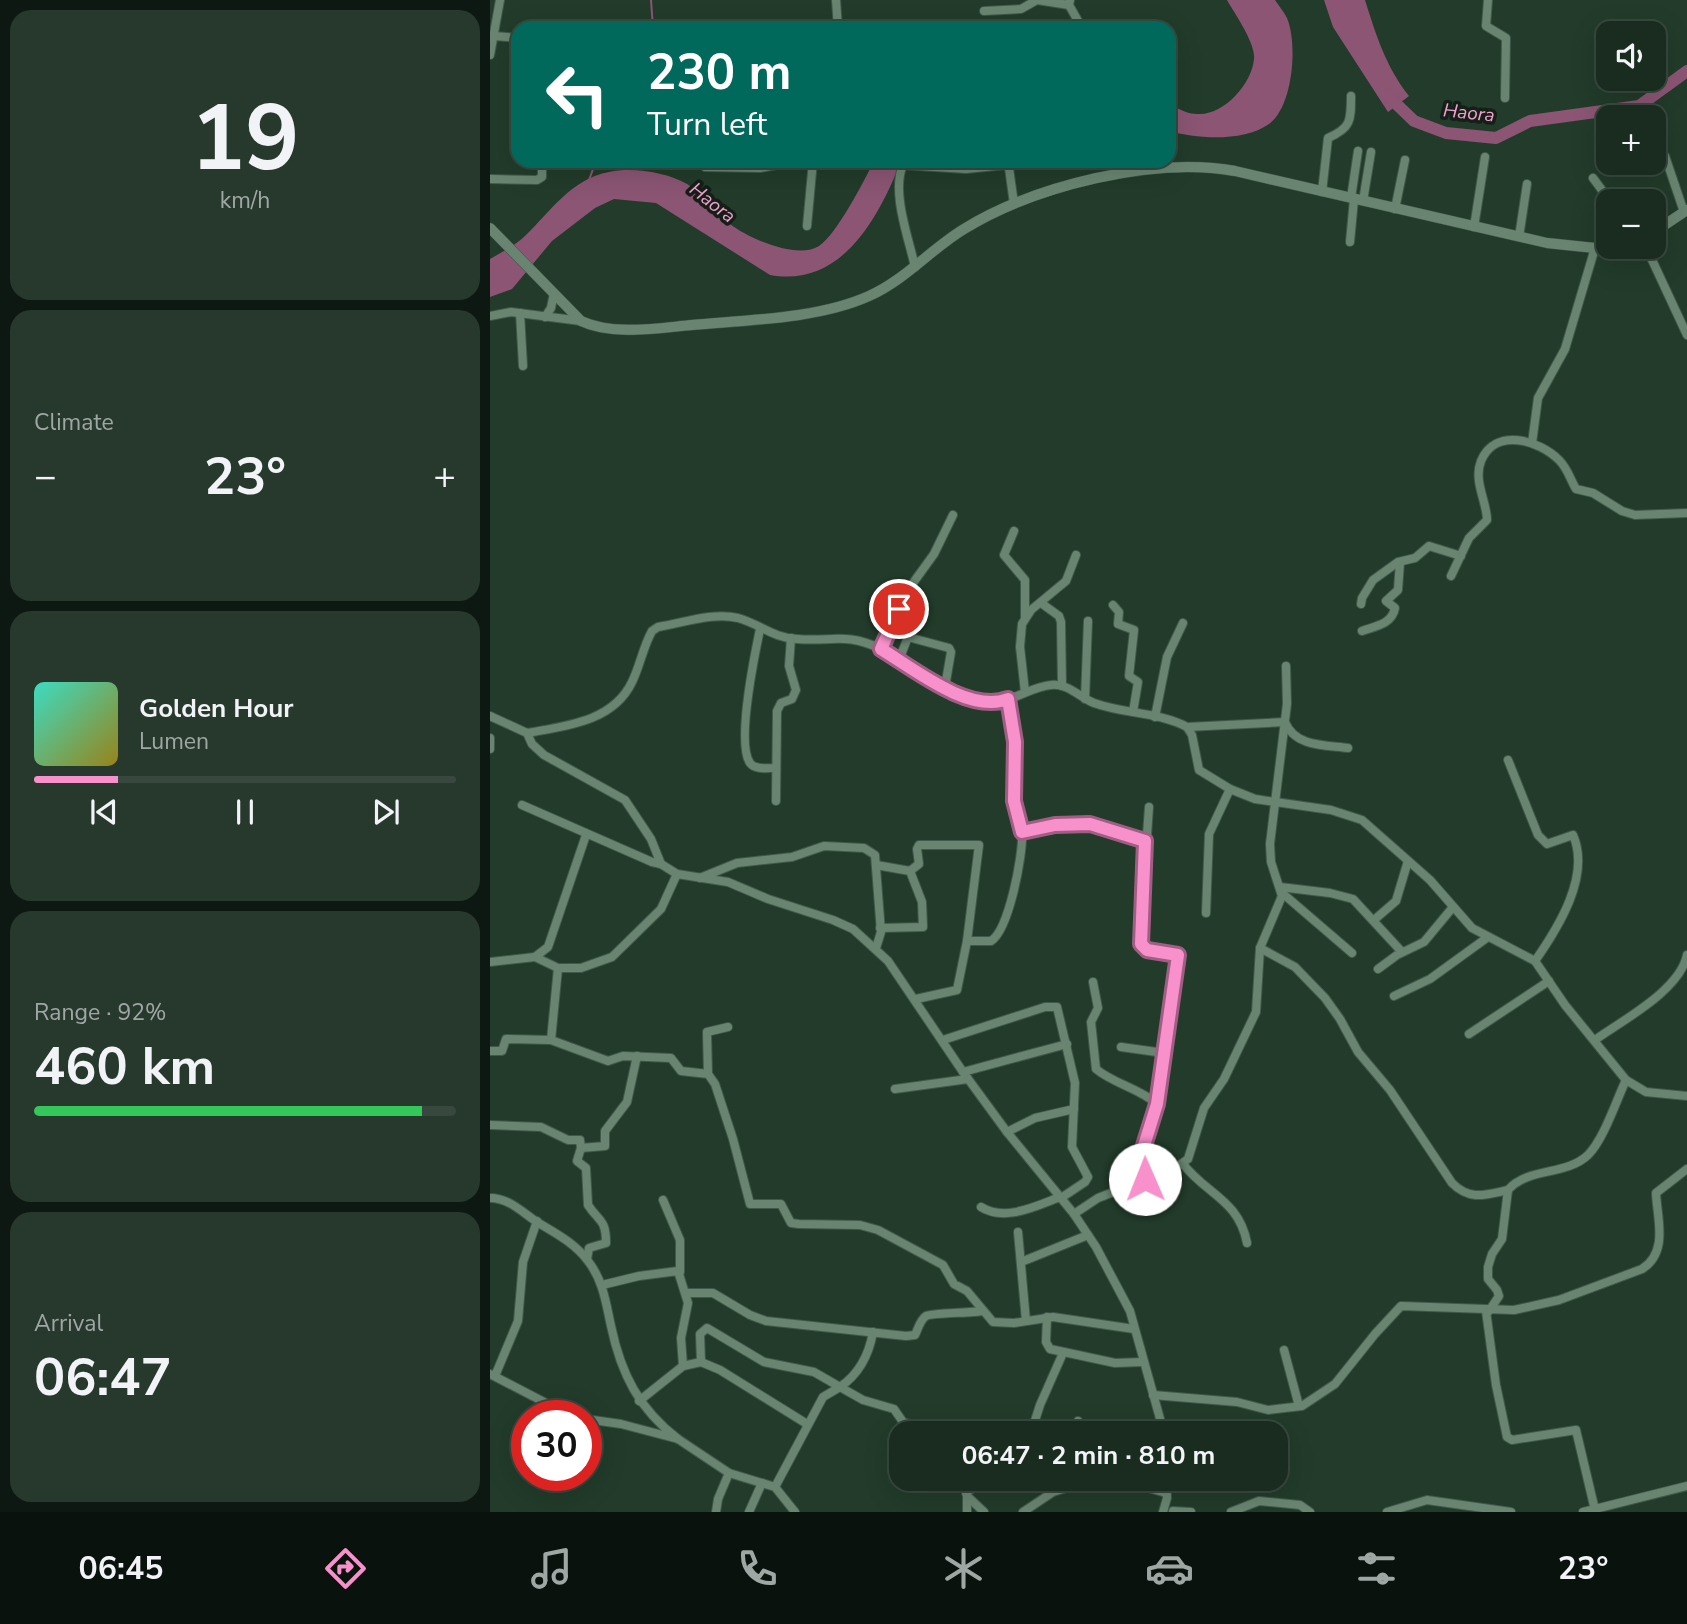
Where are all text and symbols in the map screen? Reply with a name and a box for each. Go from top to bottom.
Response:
map controls [1596,21,1666,259]
button: sound [1596,21,1666,91]
text: 230 m [647,39,791,106]
icon: left [532,49,623,140]
text: 19 [190,77,300,201]
water label: Haora [1442,97,1496,129]
text: Turn left [647,103,767,146]
button: + [1596,105,1666,175]
water label: Haora [684,177,741,229]
text: km/h [220,185,270,216]
button: − [1596,189,1666,259]
text: Climate [34,407,114,438]
text: 23° [204,441,286,512]
text: − [34,451,57,502]
text: + [433,451,456,502]
pin [869,579,929,639]
icon: arrive [880,590,918,628]
text: Golden Hour [139,691,294,726]
text: Lumen [139,726,209,757]
icon: previous [85,793,123,831]
icon: pause [226,793,264,831]
icon: next [367,793,405,831]
text: Range · 92% [34,997,166,1028]
text: 460 km [34,1031,215,1102]
position arrow [1108,1142,1182,1216]
text: Arrival [34,1308,103,1339]
text: 06:47 [34,1342,172,1413]
speed limit sign: 30 [511,1400,602,1491]
text: 06:47 · 2 min · 810 m [962,1438,1215,1473]
icon: directions [321,1544,370,1593]
icon: music [527,1544,576,1593]
icon: phone [733,1544,782,1593]
icon: climate [939,1544,988,1593]
icon: car [1145,1544,1194,1593]
icon: filters [1352,1544,1401,1593]
text: 06:45 [79,1547,163,1590]
text: 23° [1558,1547,1608,1590]

